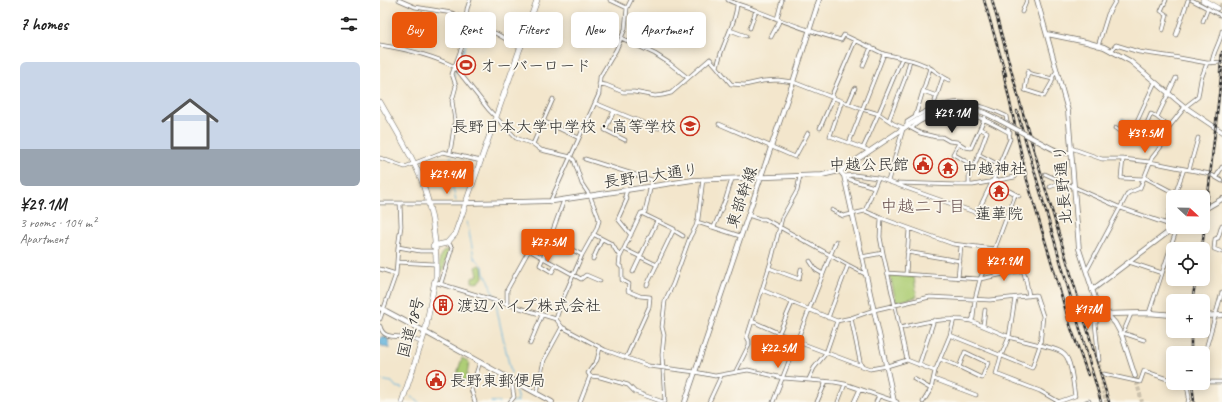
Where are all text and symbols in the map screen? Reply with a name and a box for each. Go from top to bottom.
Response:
chip: Buy [392,12,437,48]
chip: Rent [445,12,496,48]
chip: Filters [504,12,563,48]
chip: New [571,12,619,48]
chip: Apartment [627,12,706,48]
icon: filters [338,13,360,35]
text: 7 homes [20,14,68,35]
sports icon: オーバーロード [455,54,477,76]
place label: オーバーロード [480,56,591,76]
icon: home [154,88,226,160]
pin: ¥29.1M [919,100,985,134]
text: ¥29.1M [934,105,970,121]
school or university icon: 長野日本大学中学校・高等学校 [679,115,701,137]
place label: 長野日本大学中学校・高等学校 [452,117,676,137]
pin: ¥39.5M [1112,120,1178,154]
text: ¥39.5M [1127,125,1163,141]
street label: 北長野通り [1050,144,1076,226]
public building icon: 中越公民館 [912,153,934,175]
place label: 中越公民館 [829,155,909,175]
temple icon: 中越神社 [937,157,959,179]
street label: 長野日大通り [602,159,700,193]
place label: 中越神社 [962,159,1026,179]
pin: ¥29.4M [414,161,480,195]
street label: 東部幹線 [722,164,762,231]
text: ¥29.4M [429,166,465,182]
temple icon: 蓮華院 [988,180,1010,202]
north arrow [1166,190,1210,234]
map controls [1166,190,1210,390]
text: ¥29.1M [20,194,66,215]
district label: 中越二丁目 [881,196,966,217]
place label: 蓮華院 [975,204,1023,224]
text: 3 rooms · 104 m² [20,215,96,231]
pin: ¥27.5M [515,229,581,263]
text: Apartment [20,231,68,247]
text: ¥27.5M [530,234,566,250]
button: locate [1166,242,1210,286]
pin: ¥21.9M [971,248,1037,282]
text: ¥21.9M [986,253,1022,269]
building icon: 渡辺パイプ株式会社 [432,294,454,316]
button: + [1166,294,1210,338]
street label: 国道18号 [393,295,429,360]
place label: 渡辺パイプ株式会社 [457,296,601,316]
pin: ¥17M [1064,296,1112,330]
text: ¥17M [1075,301,1101,317]
pin: ¥22.5M [745,335,811,369]
text: ¥22.5M [760,340,796,356]
button: − [1166,346,1210,390]
public building icon: 長野東郵便局 [425,369,447,391]
place label: 長野東郵便局 [450,371,546,391]

